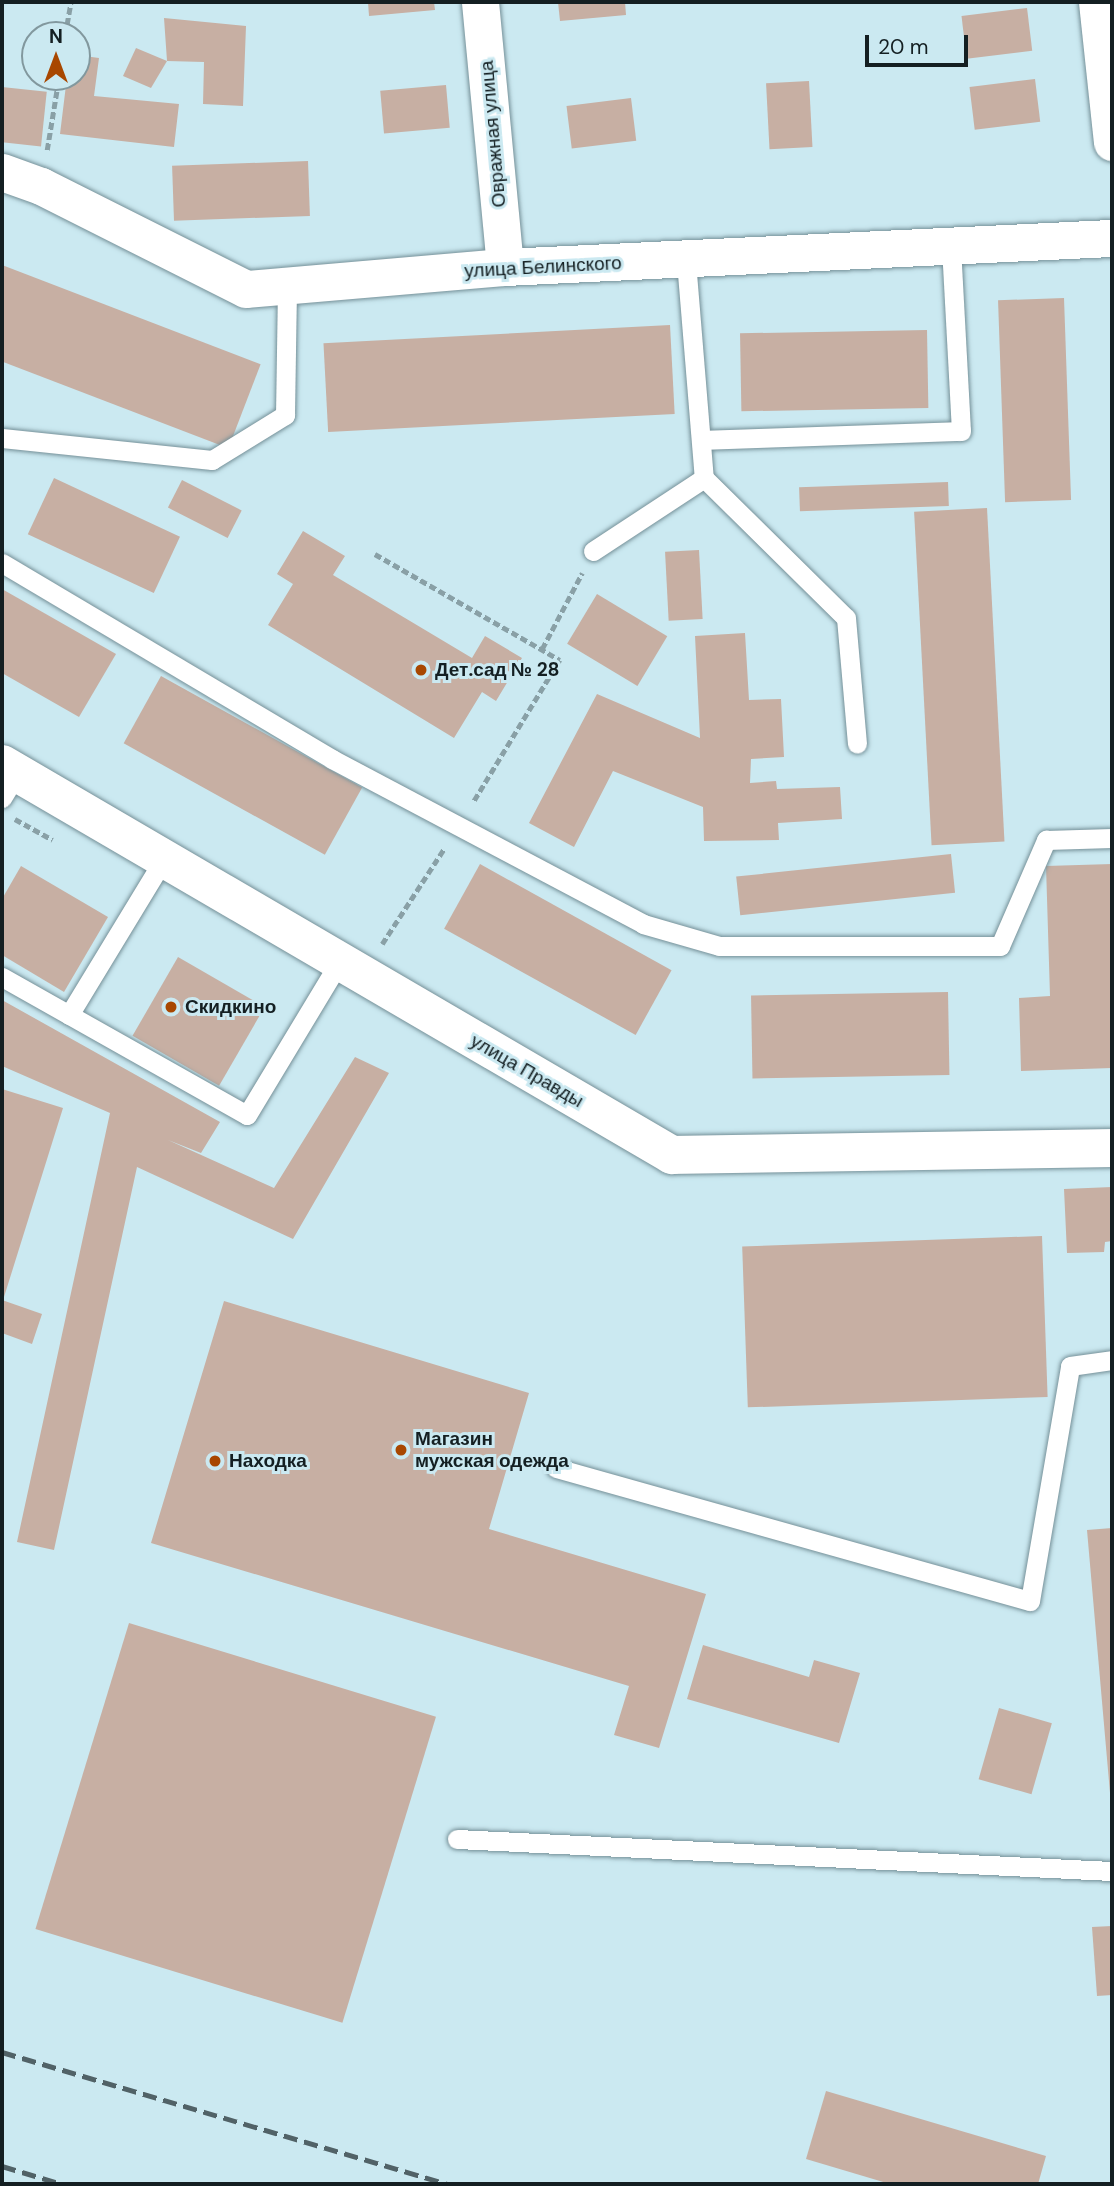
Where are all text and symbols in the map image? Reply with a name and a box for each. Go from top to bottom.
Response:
north arrow [21,21,91,91]
scale bar [869,21,972,65]
text: N [49,24,63,49]
text: 20 m [878,33,929,61]
street label: Овражная улица [475,60,511,208]
street label: улица Белинского [464,251,622,283]
place label: Дет.сад № 28 [435,659,560,681]
marker: Дет.сад № 28 [413,662,429,678]
place label: Скидкино [185,996,276,1018]
marker: Скидкино [163,999,179,1015]
street label: улица Правды [466,1029,588,1113]
place label: Магазин мужская одежда [415,1428,569,1472]
marker: Магазин мужская одежда [393,1442,409,1458]
place label: Находка [229,1450,307,1472]
marker: Находка [207,1453,223,1469]

